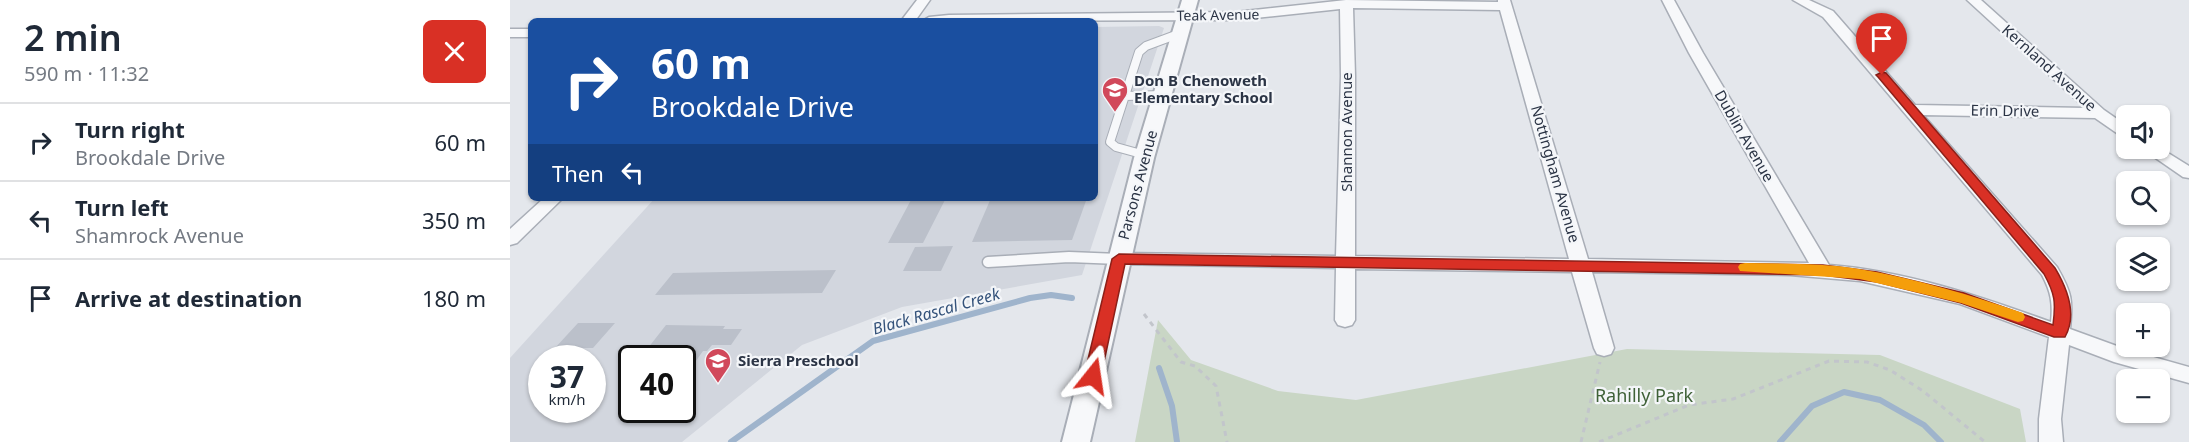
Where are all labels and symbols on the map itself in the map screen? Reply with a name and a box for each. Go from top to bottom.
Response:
street label: Teak Avenue [1176,4,1260,25]
pin [1856,13,1907,75]
street label: Kernland Avenue [1998,19,2101,115]
place label: Don B Chenoweth Elementary School [1134,70,1273,107]
street label: Shannon Avenue [1336,72,1356,192]
school or university icon: Don B Chenoweth Elementary School [1100,75,1130,113]
street label: Dublin Avenue [1710,86,1779,185]
street label: Erin Drive [1971,99,2040,121]
street label: Nottingham Avenue [1527,103,1585,245]
street label: Parsons Avenue [1113,128,1161,242]
water label: Black Rascal Creek [870,282,1003,340]
position arrow [1061,344,1125,408]
speed limit sign: 40 [618,345,696,423]
school or university icon: Sierra Preschool [703,346,733,384]
place label: Sierra Preschool [738,350,859,370]
park label: Rahilly Park [1595,383,1694,407]

